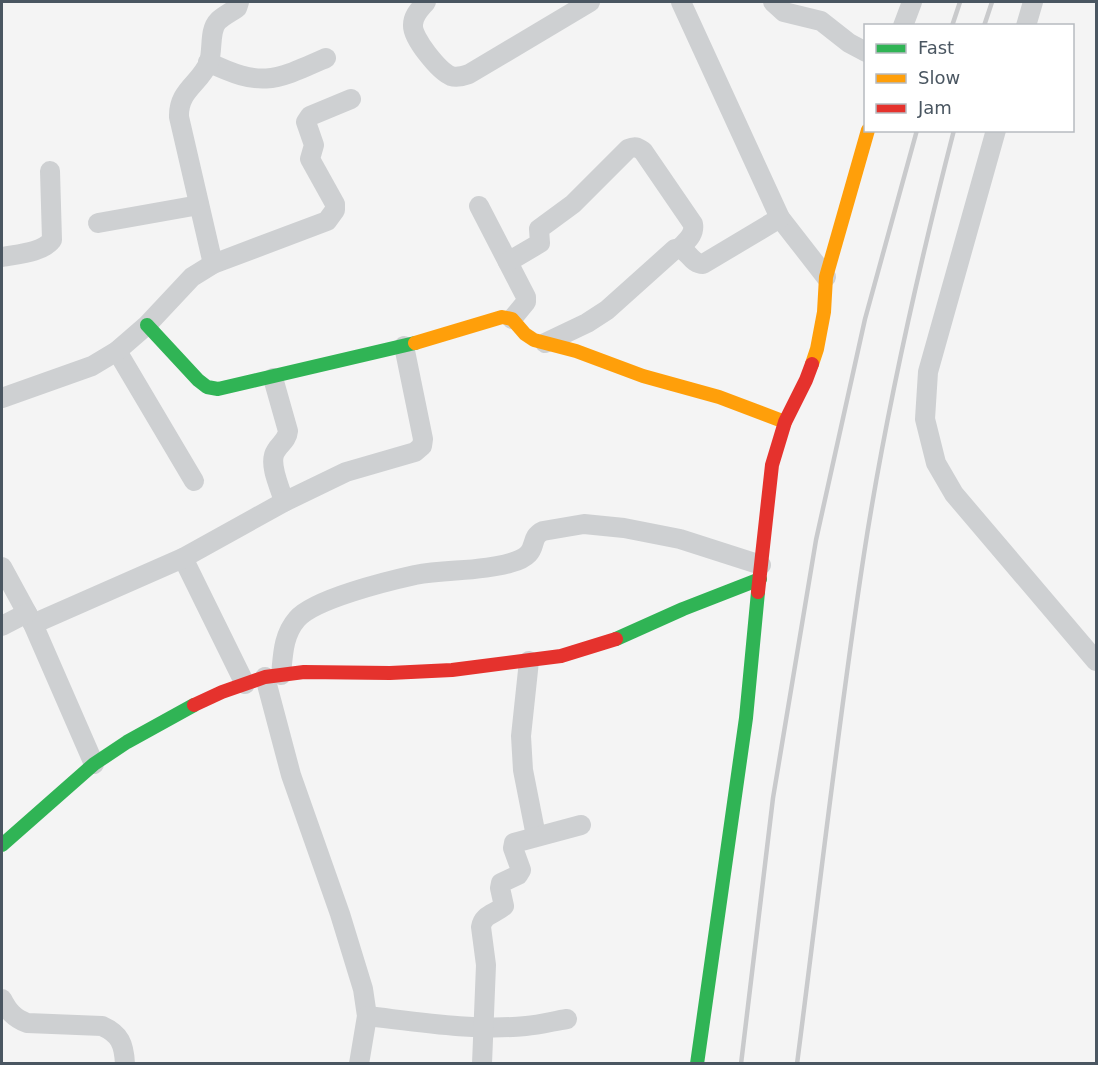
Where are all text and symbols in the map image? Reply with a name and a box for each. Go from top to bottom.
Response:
legend [864,24,1074,132]
text: Fast [918,37,954,58]
text: Slow [918,67,960,88]
text: Jam [917,97,952,118]

